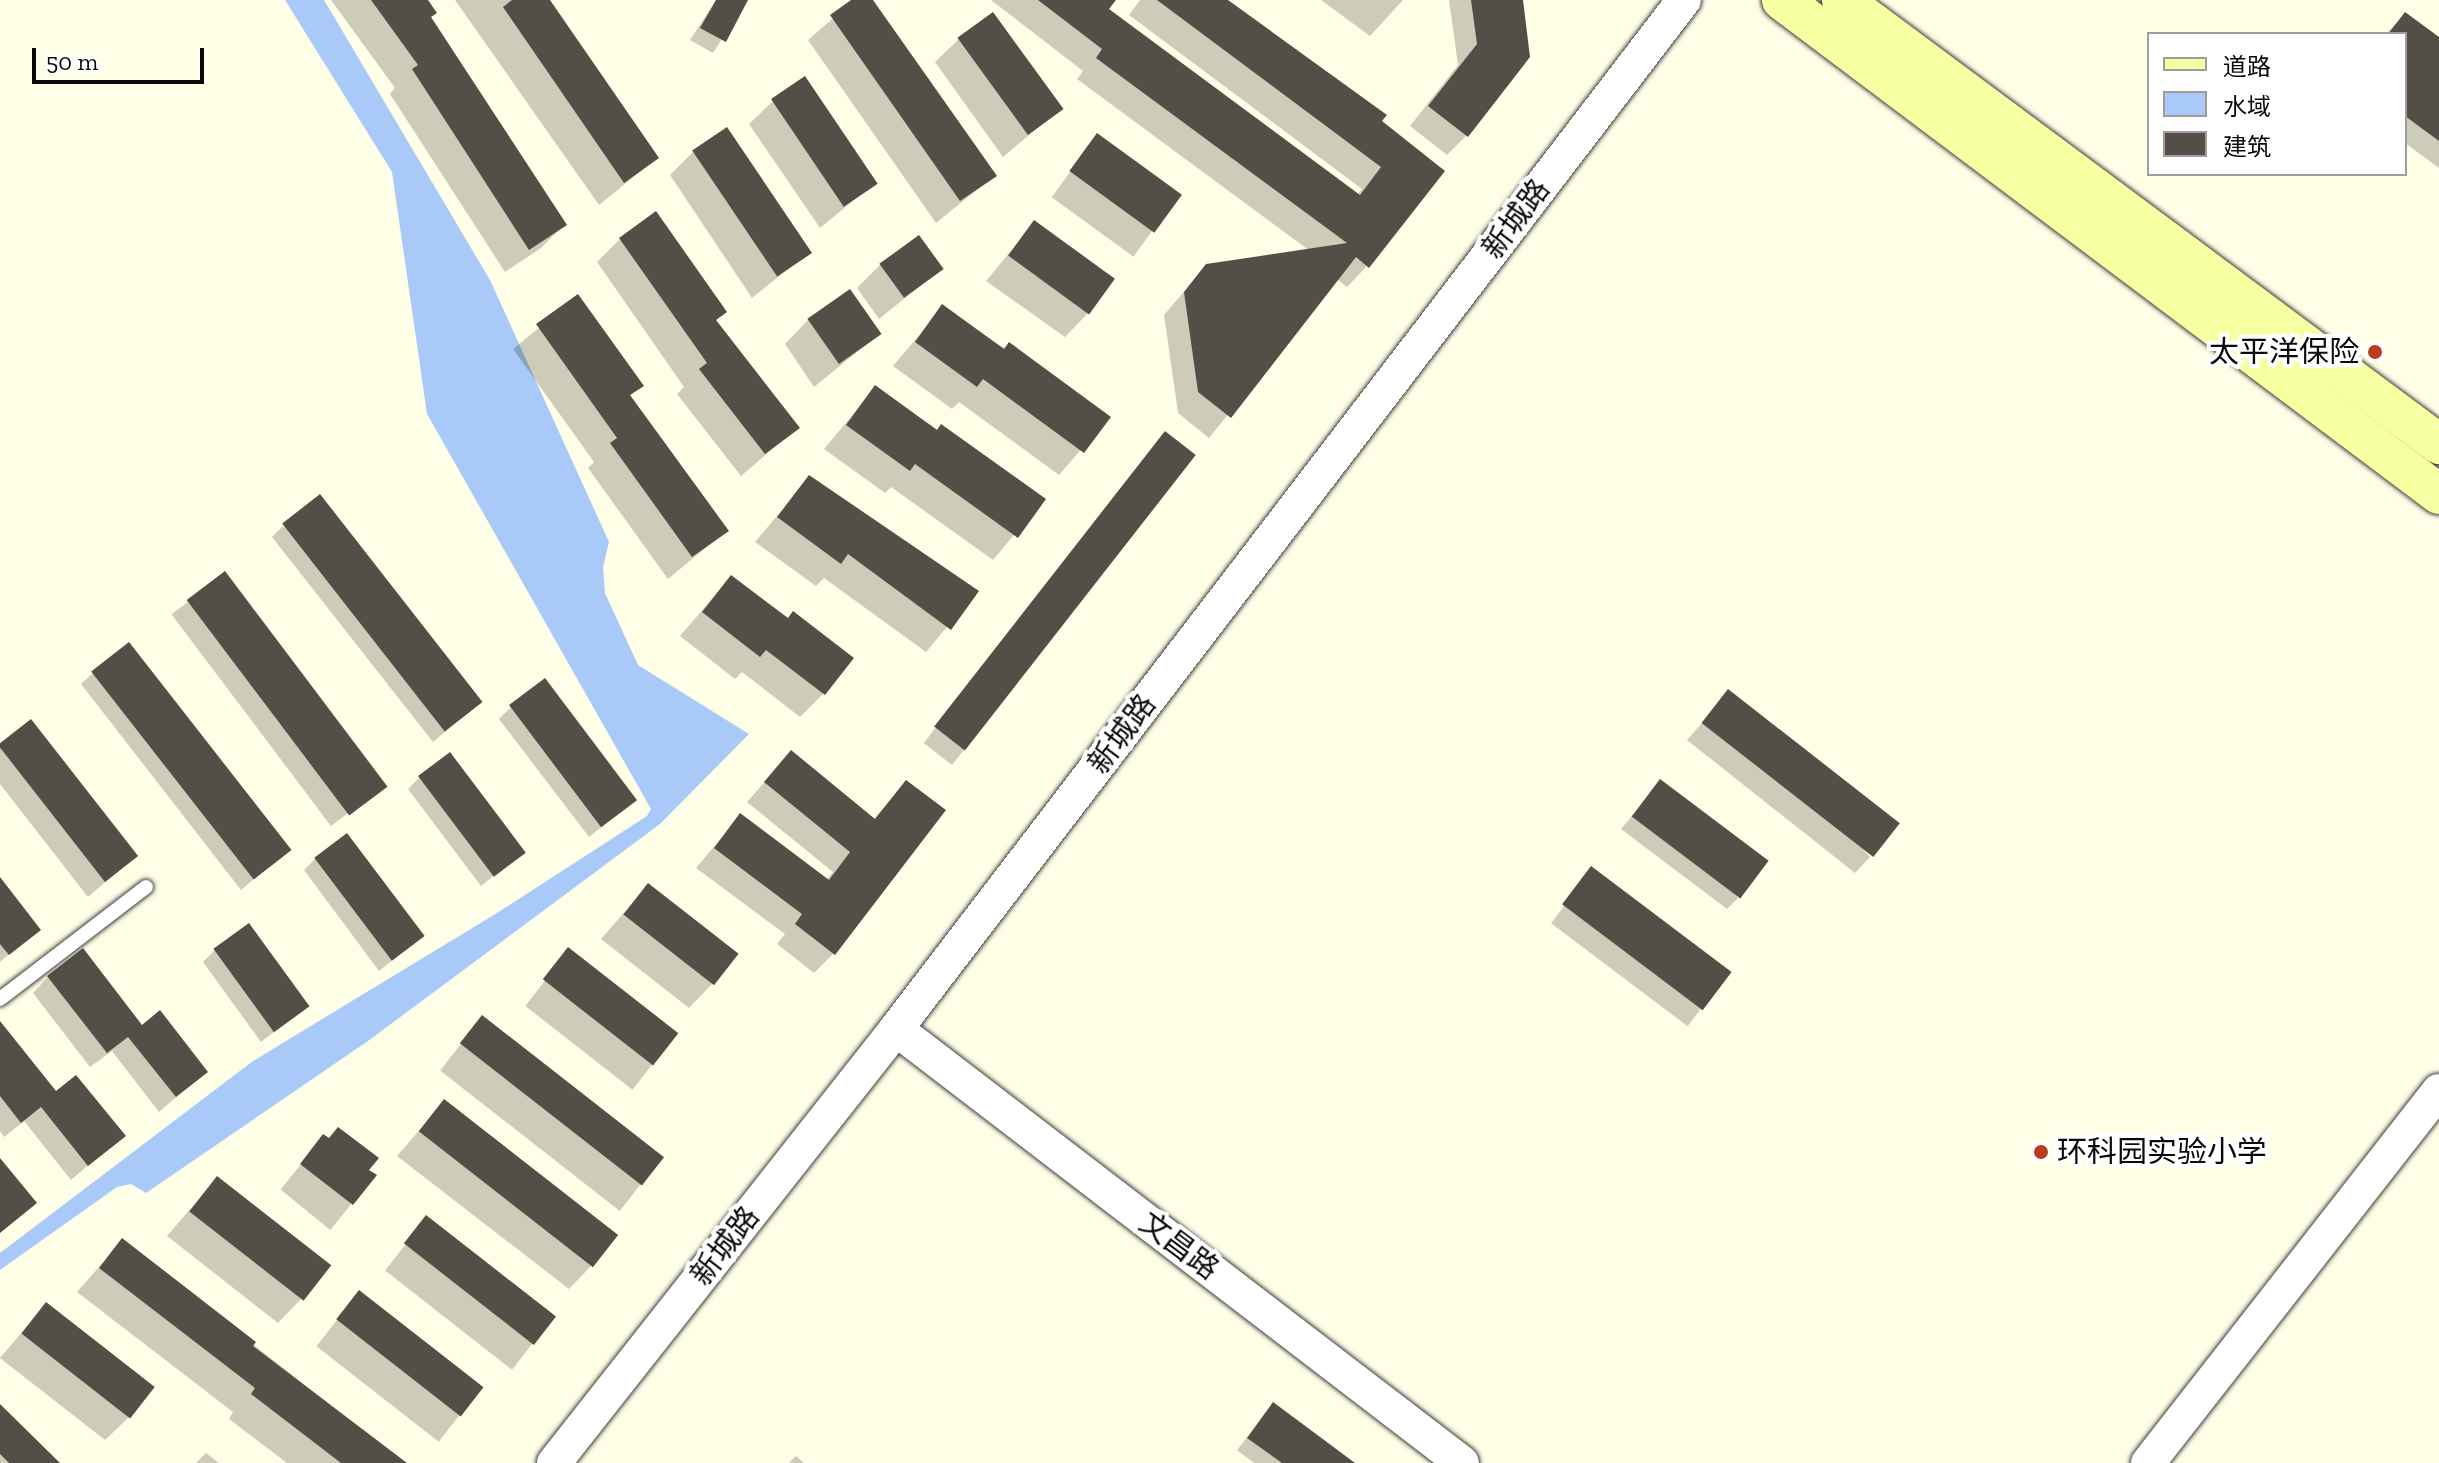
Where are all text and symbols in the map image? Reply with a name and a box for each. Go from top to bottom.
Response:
scale bar [36,32,208,82]
legend [2147,32,2407,176]
text: 50 m [46,47,98,76]
text: 道路 [2223,52,2271,81]
text: 水域 [2223,92,2271,121]
text: 建筑 [2223,132,2271,161]
street label: 新城路 [1475,172,1557,266]
place label: 太平洋保险 [2209,334,2359,370]
marker: 太平洋保险 [2366,343,2384,361]
street label: 新城路 [1081,687,1163,781]
place label: 环科园实验小学 [2057,1134,2267,1170]
marker: 环科园实验小学 [2032,1143,2050,1161]
street label: 新城路 [683,1199,767,1293]
street label: 文昌路 [1132,1205,1226,1287]

